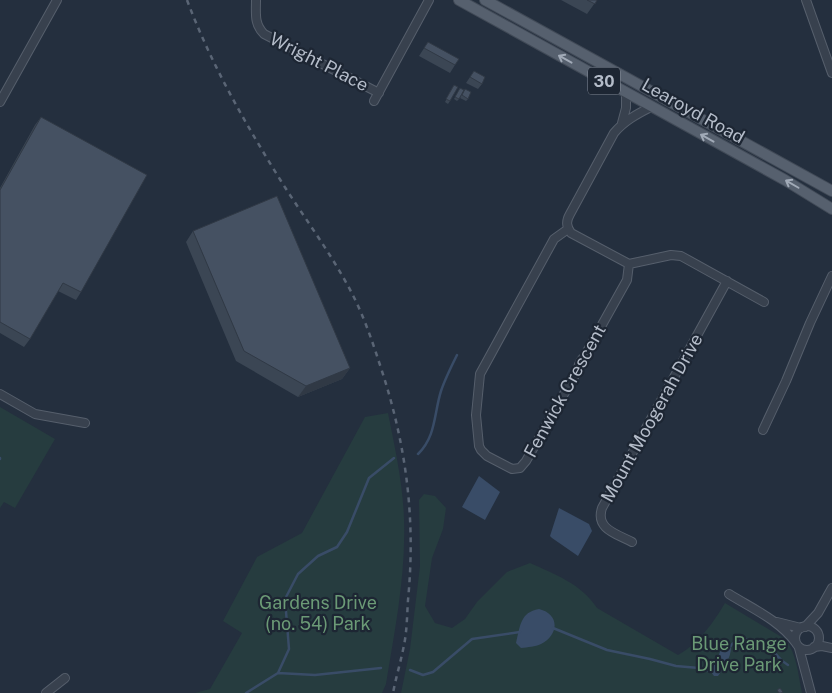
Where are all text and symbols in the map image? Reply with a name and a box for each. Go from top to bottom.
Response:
street label: Wright Place [266,28,372,95]
one-way arrow [558,54,573,63]
road number: 30 [588,68,620,94]
street label: Learoyd Road [638,74,748,147]
one-way arrow [701,132,715,142]
one-way arrow [784,179,799,189]
street label: Fenwick Crescent [519,321,610,461]
street label: Mount Moogerah Drive [596,330,707,506]
park label: Gardens Drive (no. 54) Park [259,592,377,634]
park label: Blue Range Drive Park [691,633,787,675]

